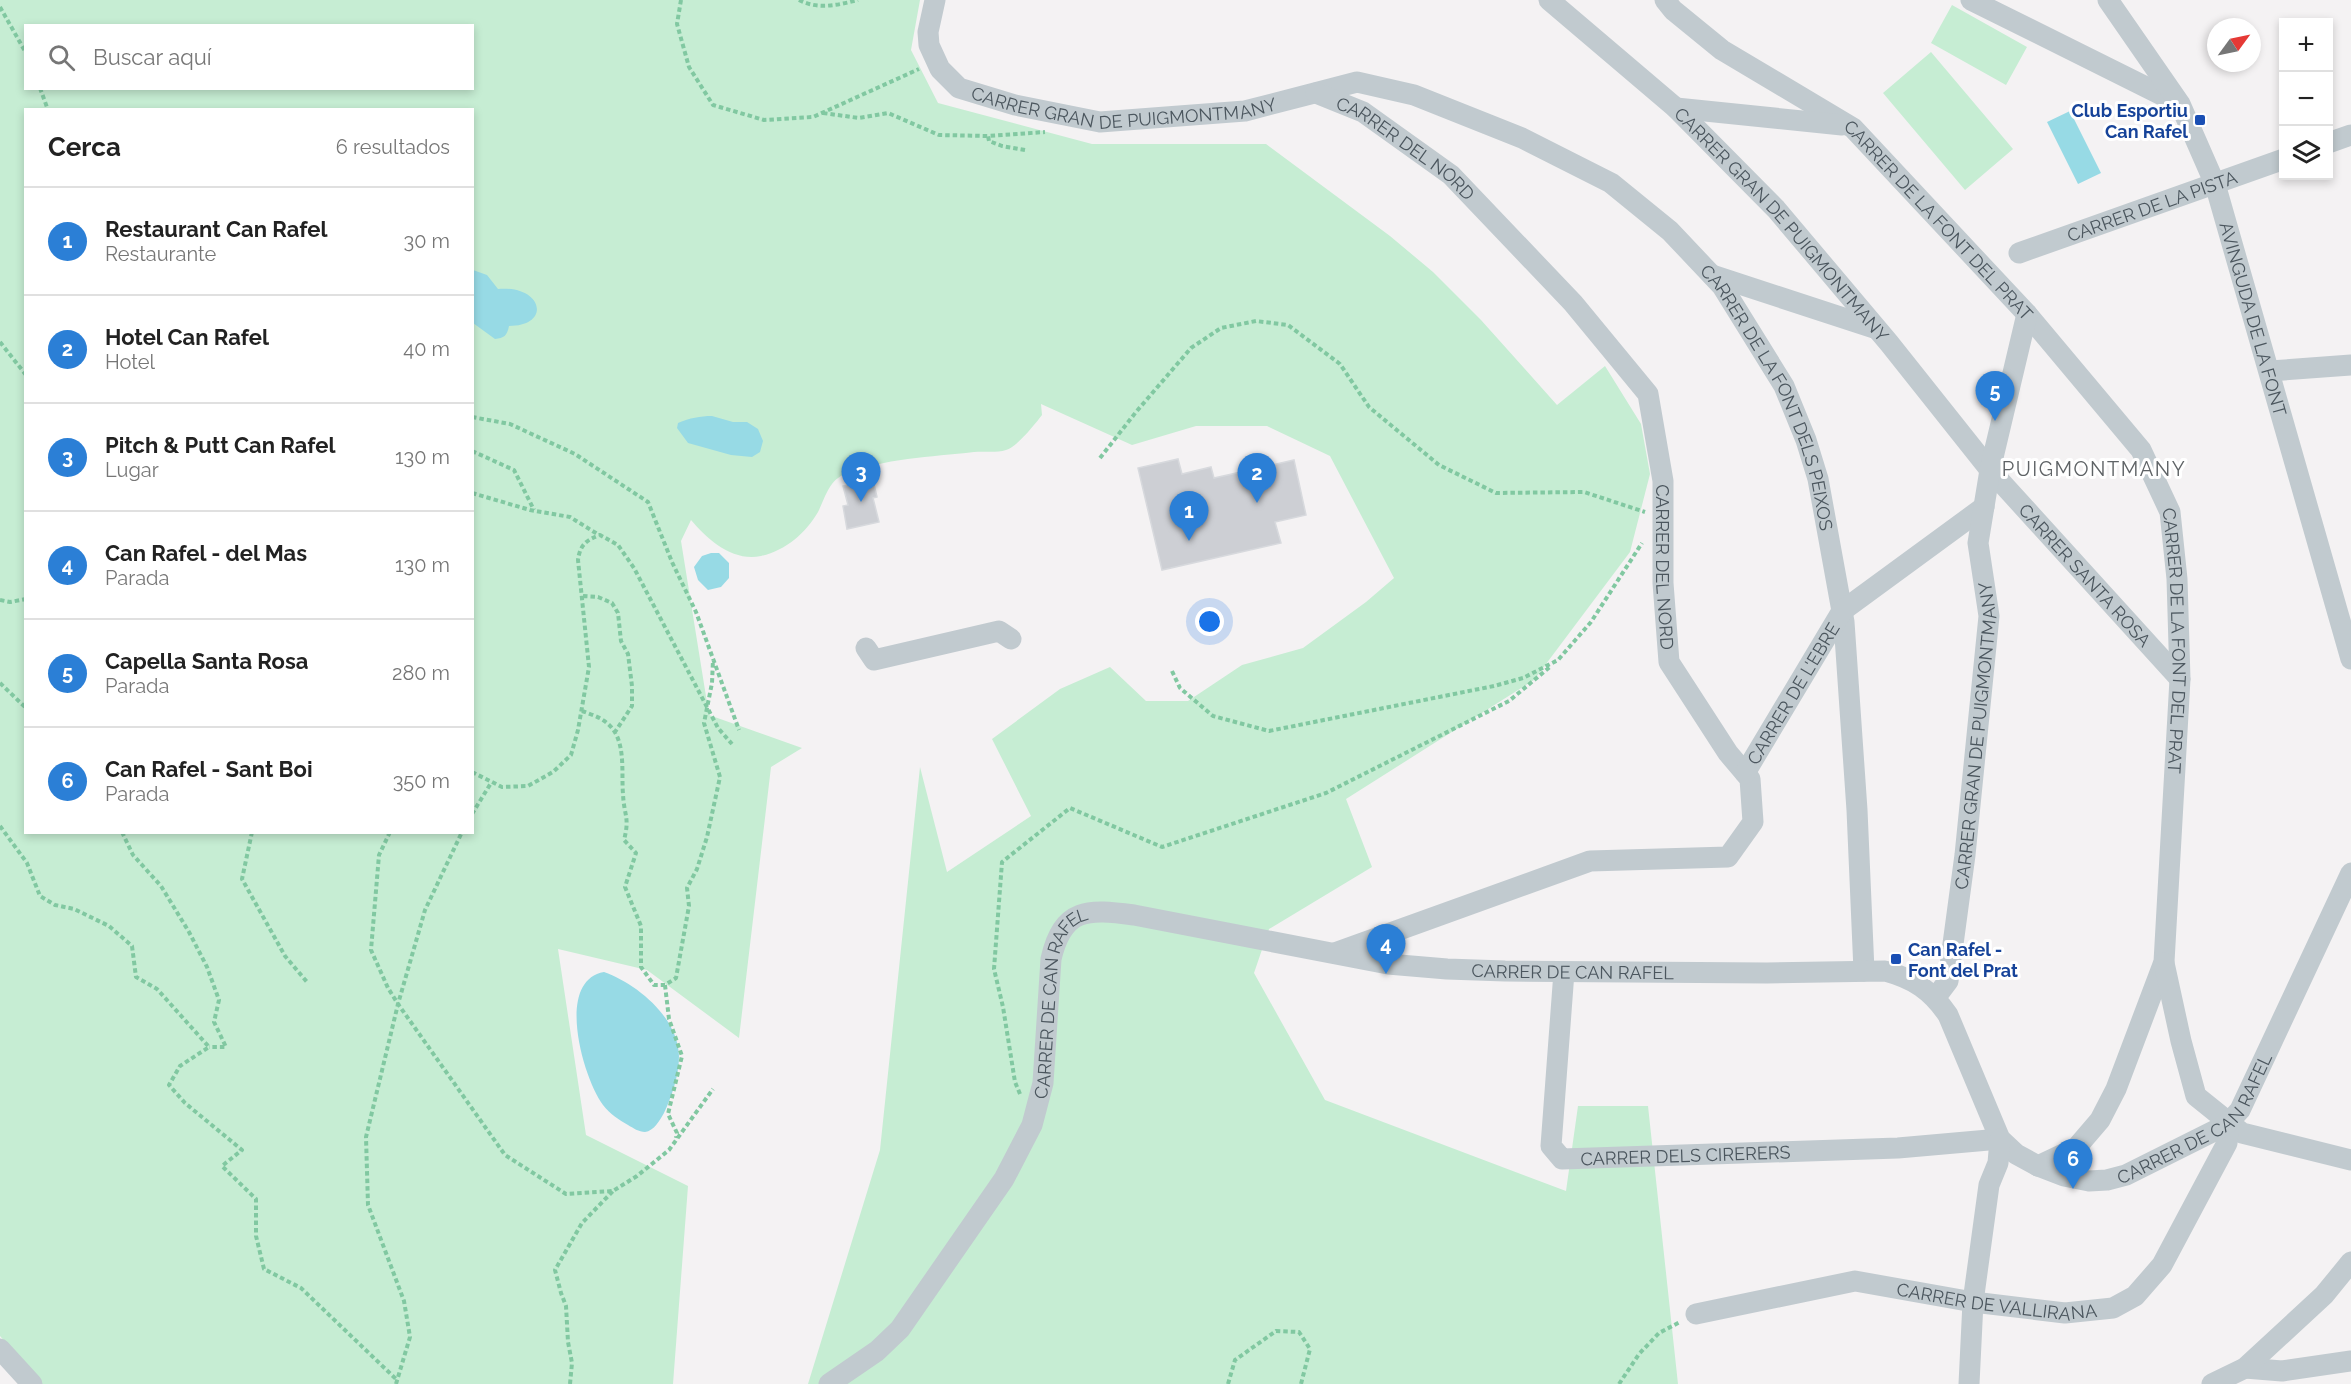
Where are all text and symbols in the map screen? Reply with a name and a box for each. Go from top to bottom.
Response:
north arrow [2207,18,2261,72]
map controls [2279,18,2333,180]
button: + [2279,18,2333,72]
search box [24,24,474,90]
icon: search [45,41,78,74]
text: Buscar aquí [93,44,212,70]
button: − [2279,72,2333,126]
street label: CARRER GRAN DE PUIGMONTMANY [969,82,1279,133]
street label: CARRER DEL NORD [1334,92,1479,204]
place label: Club Esportiu Can Rafel [2072,100,2188,142]
street label: CARRER GRAN DE PUIGMONTMANY [1671,103,1894,346]
marker: Club Esportiu Can Rafel [2193,113,2207,127]
street label: CARRER DE LA FONT DEL PRAT [1841,115,2037,324]
button: layers [2279,126,2333,180]
text: Cerca [48,132,121,162]
text: 6 resultados [336,135,450,159]
street label: CARRER DE LA PISTA [2064,166,2240,246]
text: Restaurant Can Rafel [105,216,327,242]
street label: AVINGUDA DE LA FONT [2216,219,2291,418]
text: 1 [63,229,72,253]
text: 30 m [404,229,450,253]
text: Restaurante [105,242,216,266]
street label: CARRER DE LA FONT DELS PEIXOS [1696,260,1838,532]
text: Hotel Can Rafel [105,324,269,350]
text: 2 [62,337,73,361]
text: 40 m [403,337,450,361]
text: Hotel [105,350,155,374]
pin: 5 [1976,372,2014,421]
text: Pitch & Putt Can Rafel [105,432,335,458]
text: 3 [62,445,73,469]
text: 130 m [395,445,450,469]
pin: 3 [842,452,880,502]
pin: 2 [1238,454,1276,503]
district label: PUIGMONTMANY [2002,457,2186,481]
text: Lugar [105,458,159,482]
street label: CARRER DEL NORD [1653,484,1679,651]
pin: 1 [1170,492,1208,541]
street label: CARRER SANTA ROSA [2015,499,2156,651]
street label: CARRER DE LA FONT DEL PRAT [2159,507,2191,774]
text: Can Rafel - del Mas [105,540,307,566]
text: 4 [62,553,73,577]
text: 130 m [395,553,450,577]
text: Parada [105,566,169,590]
street label: CARRER GRAN DE PUIGMONTMANY [1950,580,2000,891]
your location [1195,607,1224,636]
street label: CARRER DE L'EBRE [1742,618,1843,768]
text: Capella Santa Rosa [105,648,308,674]
text: 5 [62,661,73,685]
text: 280 m [392,661,450,685]
text: Parada [105,674,169,698]
text: Can Rafel - Sant Boi [105,756,313,782]
text: 6 [61,769,74,793]
text: 350 m [393,769,450,793]
text: Parada [105,782,169,806]
street label: CARRER DE CAN RAFEL [1029,903,1091,1101]
pin: 4 [1366,924,1406,974]
place label: Can Rafel - Font del Prat [1908,939,2018,981]
marker: Can Rafel - Font del Prat [1889,952,1903,966]
street label: CARRER DE CAN RAFEL [1471,959,1674,983]
street label: CARRER DE CAN RAFEL [2115,1049,2276,1187]
pin: 6 [2054,1140,2092,1189]
street label: CARRER DELS CIRERERS [1580,1141,1791,1169]
street label: CARRER DE VALLIRANA [1895,1278,2098,1324]

